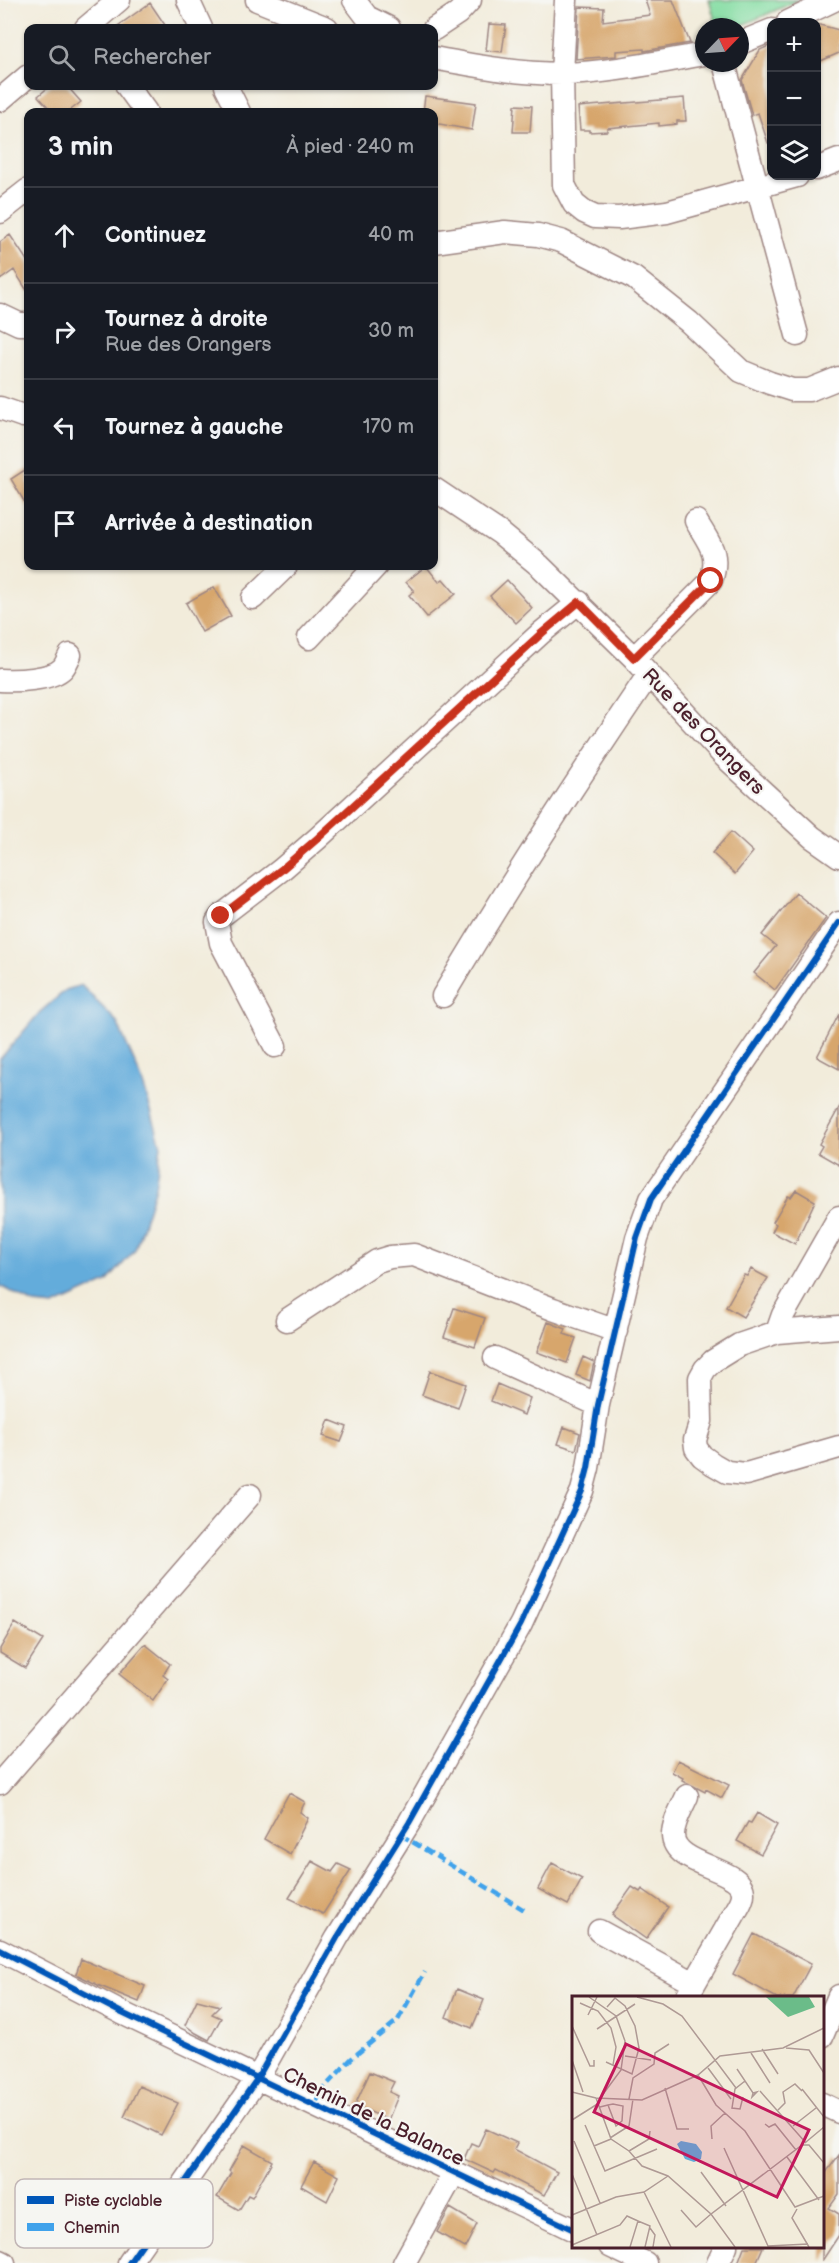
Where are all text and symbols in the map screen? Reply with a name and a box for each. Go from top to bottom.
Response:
north arrow [695,18,749,72]
map controls [767,18,821,180]
button: + [767,18,821,72]
search box [24,24,438,90]
icon: search [45,41,78,74]
text: Rechercher [93,44,211,71]
button: − [767,72,821,126]
button: layers [767,126,821,180]
text: 3 min [48,132,113,163]
text: À pied · 240 m [286,135,414,159]
icon: ahead [48,219,81,252]
text: Continuez [105,222,206,249]
text: 40 m [368,223,414,247]
text: Tournez à droite [105,306,268,333]
icon: right [48,315,81,348]
text: 30 m [368,319,414,343]
text: Rue des Orangers [105,333,271,357]
icon: left [48,411,81,444]
text: Tournez à gauche [105,414,283,441]
text: 170 m [363,415,414,439]
icon: arrive [48,507,81,540]
text: Arrivée à destination [105,510,313,537]
route start [697,567,723,593]
street label: Rue des Orangers [637,663,770,800]
route end [207,902,233,928]
inset map [572,1996,824,2248]
street label: Chemin de la Balance [279,2062,468,2171]
legend [15,2179,213,2248]
text: Piste cyclable [64,2192,163,2211]
text: Chemin [64,2219,120,2238]

